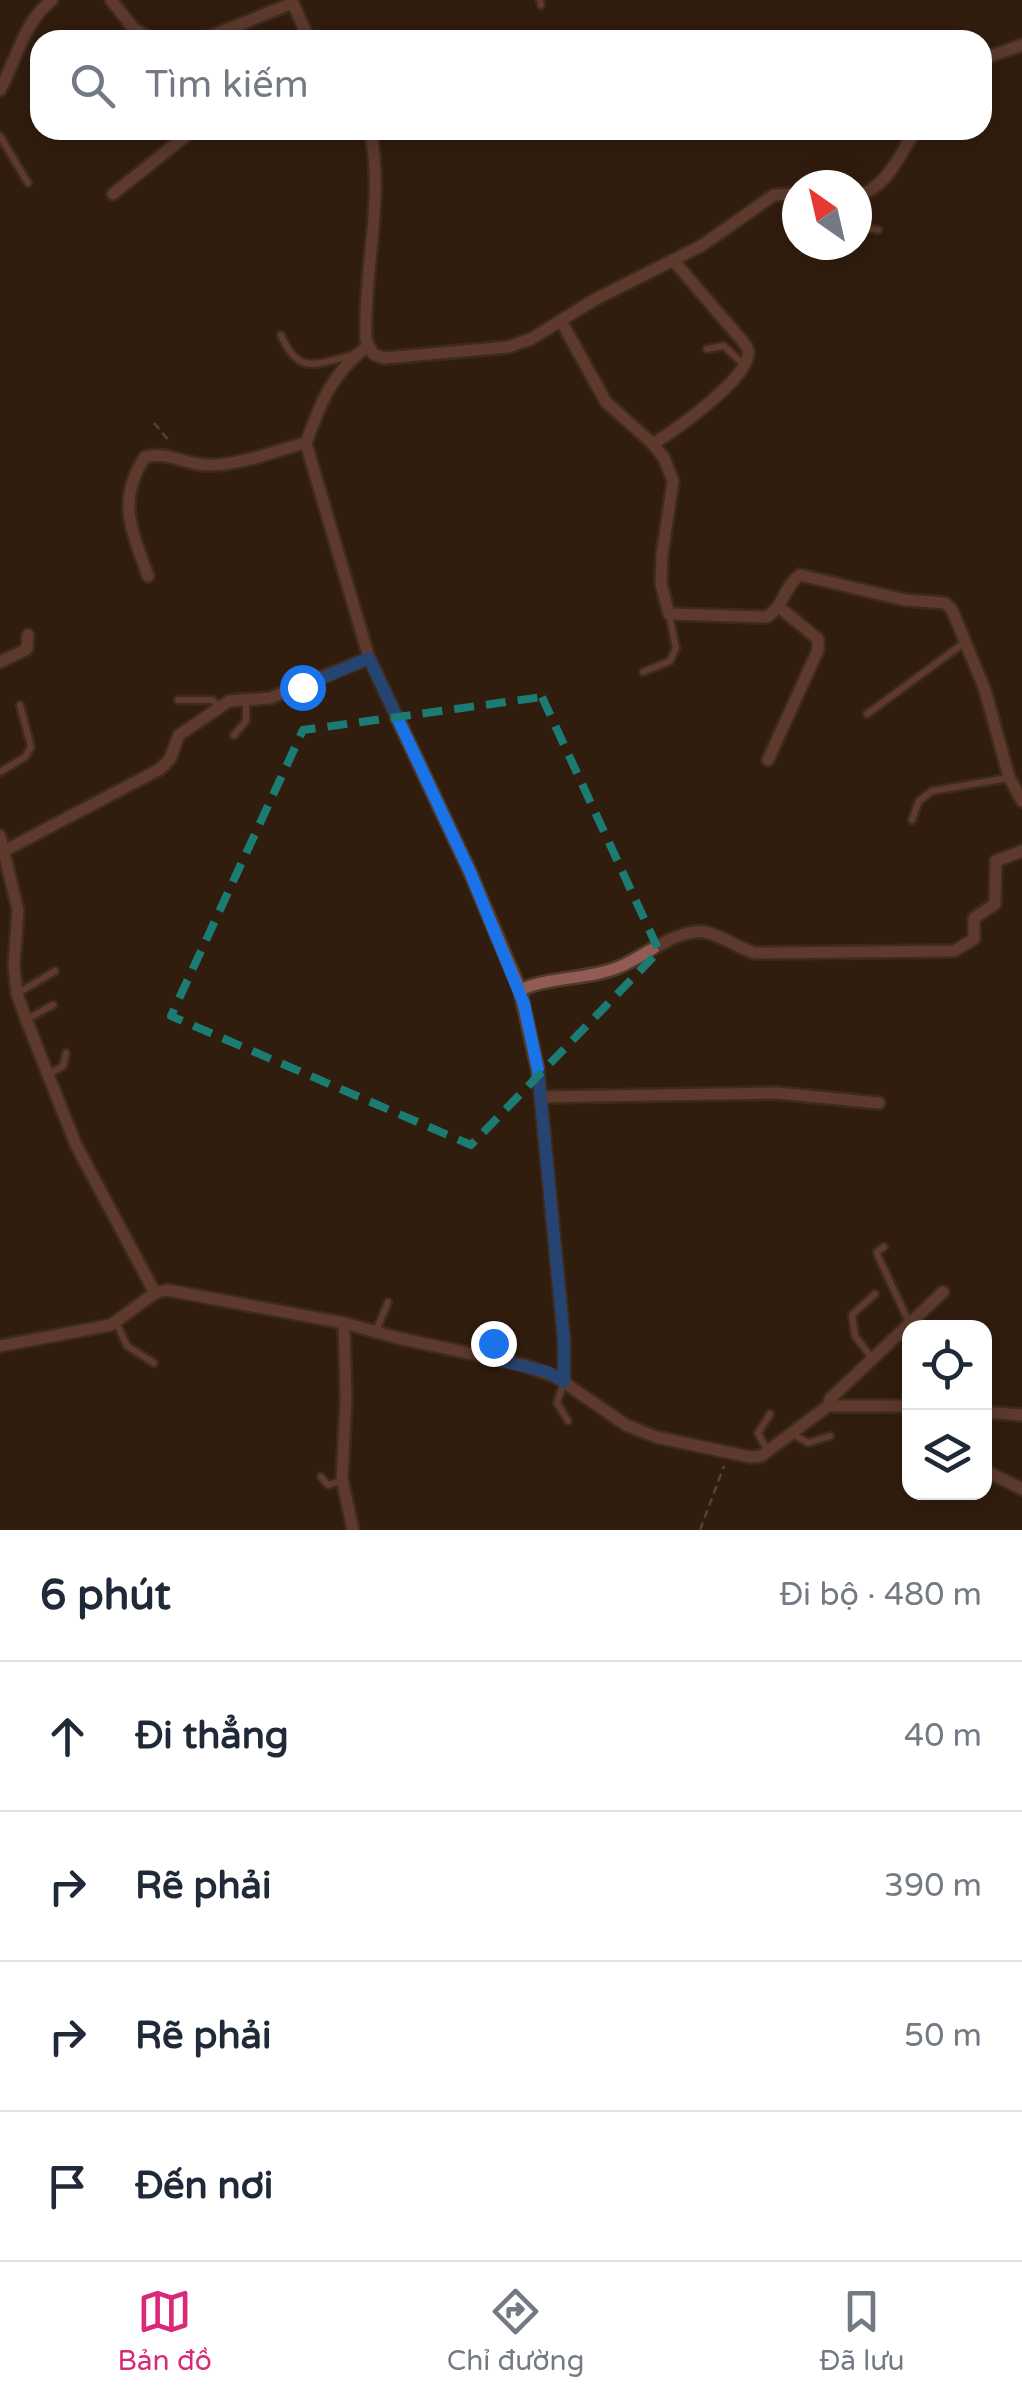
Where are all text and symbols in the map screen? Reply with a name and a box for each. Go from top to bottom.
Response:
search box [30,30,992,140]
icon: search [65,58,120,113]
text: Tìm kiếm [145,62,309,108]
north arrow [782,170,872,260]
route start [280,665,326,711]
map controls [902,1320,992,1500]
button: locate [902,1320,992,1410]
route end [471,1321,517,1367]
button: layers [902,1410,992,1500]
text: 6 phút [40,1570,171,1621]
text: Đi bộ · 480 m [779,1576,982,1614]
icon: ahead [40,1709,95,1764]
text: Đi thẳng [135,1713,289,1759]
text: 40 m [904,1717,982,1755]
icon: right [40,1859,95,1914]
text: Rẽ phải [135,1863,271,1909]
text: 390 m [884,1867,982,1905]
icon: right [40,2009,95,2064]
text: Rẽ phải [135,2013,271,2059]
text: 50 m [904,2017,982,2055]
icon: arrive [40,2159,95,2214]
text: Đến nơi [135,2163,273,2209]
tab: Bản đồ [117,2284,212,2378]
tab: Chỉ đường [447,2284,584,2378]
tab: Đã lưu [819,2284,905,2378]

